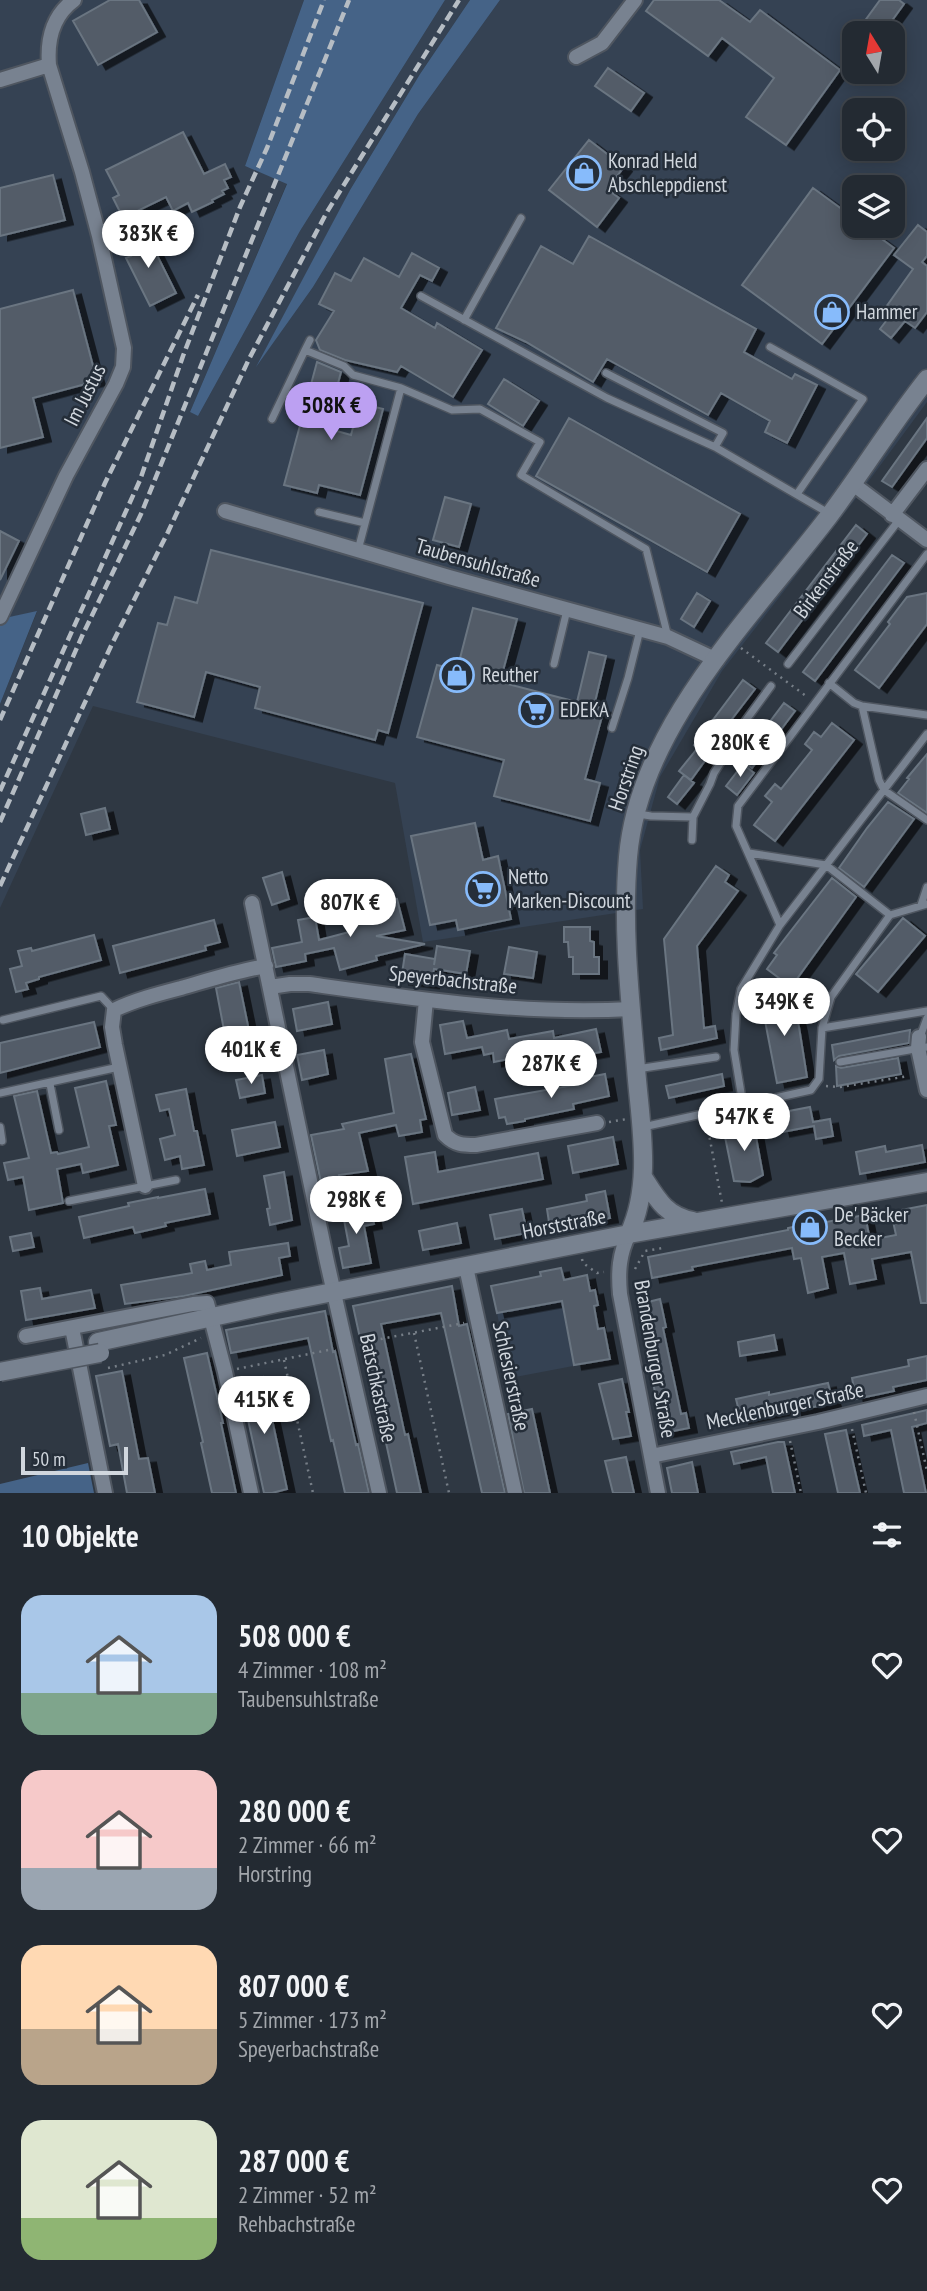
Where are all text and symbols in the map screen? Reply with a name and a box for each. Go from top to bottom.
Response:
north arrow [842,21,905,84]
map controls [842,21,905,238]
button: locate [842,98,905,161]
place label: Konrad Held Abschleppdienst [608,147,727,198]
shop icon: Konrad Held Abschleppdienst [565,154,603,192]
button: layers [842,175,905,238]
pin: 383K € [91,210,205,270]
text: 383K € [118,218,178,247]
shop icon: Hammer [813,293,851,331]
place label: Hammer [856,298,918,325]
street label: Im Justus [57,359,112,430]
pin: 508K € [274,382,388,442]
text: 508K € [301,390,361,419]
street label: Taubensuhlstraße [413,532,544,593]
street label: Birkenstraße [787,534,864,624]
shop icon: Reuther [438,656,476,694]
place label: Reuther [482,661,539,688]
supermarket icon: EDEKA [517,691,555,729]
place label: EDEKA [560,696,609,723]
pin: 280K € [683,720,797,779]
text: 280K € [710,727,770,756]
street label: Horstring [602,742,649,814]
place label: Netto Marken-Discount [508,863,631,914]
supermarket icon: Netto Marken-Discount [464,870,502,908]
pin: 807K € [293,880,407,939]
text: 807K € [320,887,380,916]
street label: Speyerbachstraße [388,959,519,1000]
pin: 349K € [727,978,841,1038]
text: 349K € [754,986,814,1015]
pin: 401K € [194,1026,308,1086]
text: 401K € [221,1034,281,1063]
pin: 287K € [494,1040,608,1100]
text: 287K € [521,1048,581,1077]
pin: 547K € [687,1094,801,1153]
text: 547K € [714,1101,774,1130]
pin: 298K € [299,1176,413,1236]
text: 298K € [326,1184,386,1213]
place label: De' Bäcker Becker [834,1201,909,1252]
street label: Horststraße [520,1202,608,1245]
shop icon: De' Bäcker Becker [791,1208,829,1246]
street label: Brandenburger Straße [628,1278,683,1440]
street label: Schlesierstraße [487,1319,536,1433]
street label: Batschkastraße [354,1331,403,1445]
pin: 415K € [207,1376,321,1436]
street label: Mecklenburger Straße [704,1376,866,1435]
text: 415K € [234,1384,294,1413]
scale bar [21,1444,128,1476]
text: 50 m [32,1447,66,1471]
text: 10 Objekte [21,1516,139,1555]
icon: filters [868,1516,906,1554]
text: 508 000 € [238,1616,351,1655]
icon: home [77,1623,161,1707]
icon: heart [868,1646,906,1684]
text: 4 Zimmer · 108 m² [238,1655,387,1684]
text: Taubensuhlstraße [238,1684,379,1713]
text: 280 000 € [238,1791,351,1830]
icon: home [77,1798,161,1882]
icon: heart [868,1821,906,1859]
text: 2 Zimmer · 66 m² [238,1830,376,1859]
text: Horstring [238,1859,312,1888]
text: 807 000 € [238,1966,349,2005]
icon: home [77,1973,161,2057]
icon: heart [868,1996,906,2034]
text: 5 Zimmer · 173 m² [238,2005,387,2034]
text: Speyerbachstraße [238,2034,379,2063]
text: 287 000 € [238,2141,349,2180]
icon: home [77,2148,161,2232]
icon: heart [868,2171,906,2209]
text: 2 Zimmer · 52 m² [238,2180,376,2209]
text: Rehbachstraße [238,2209,356,2238]

